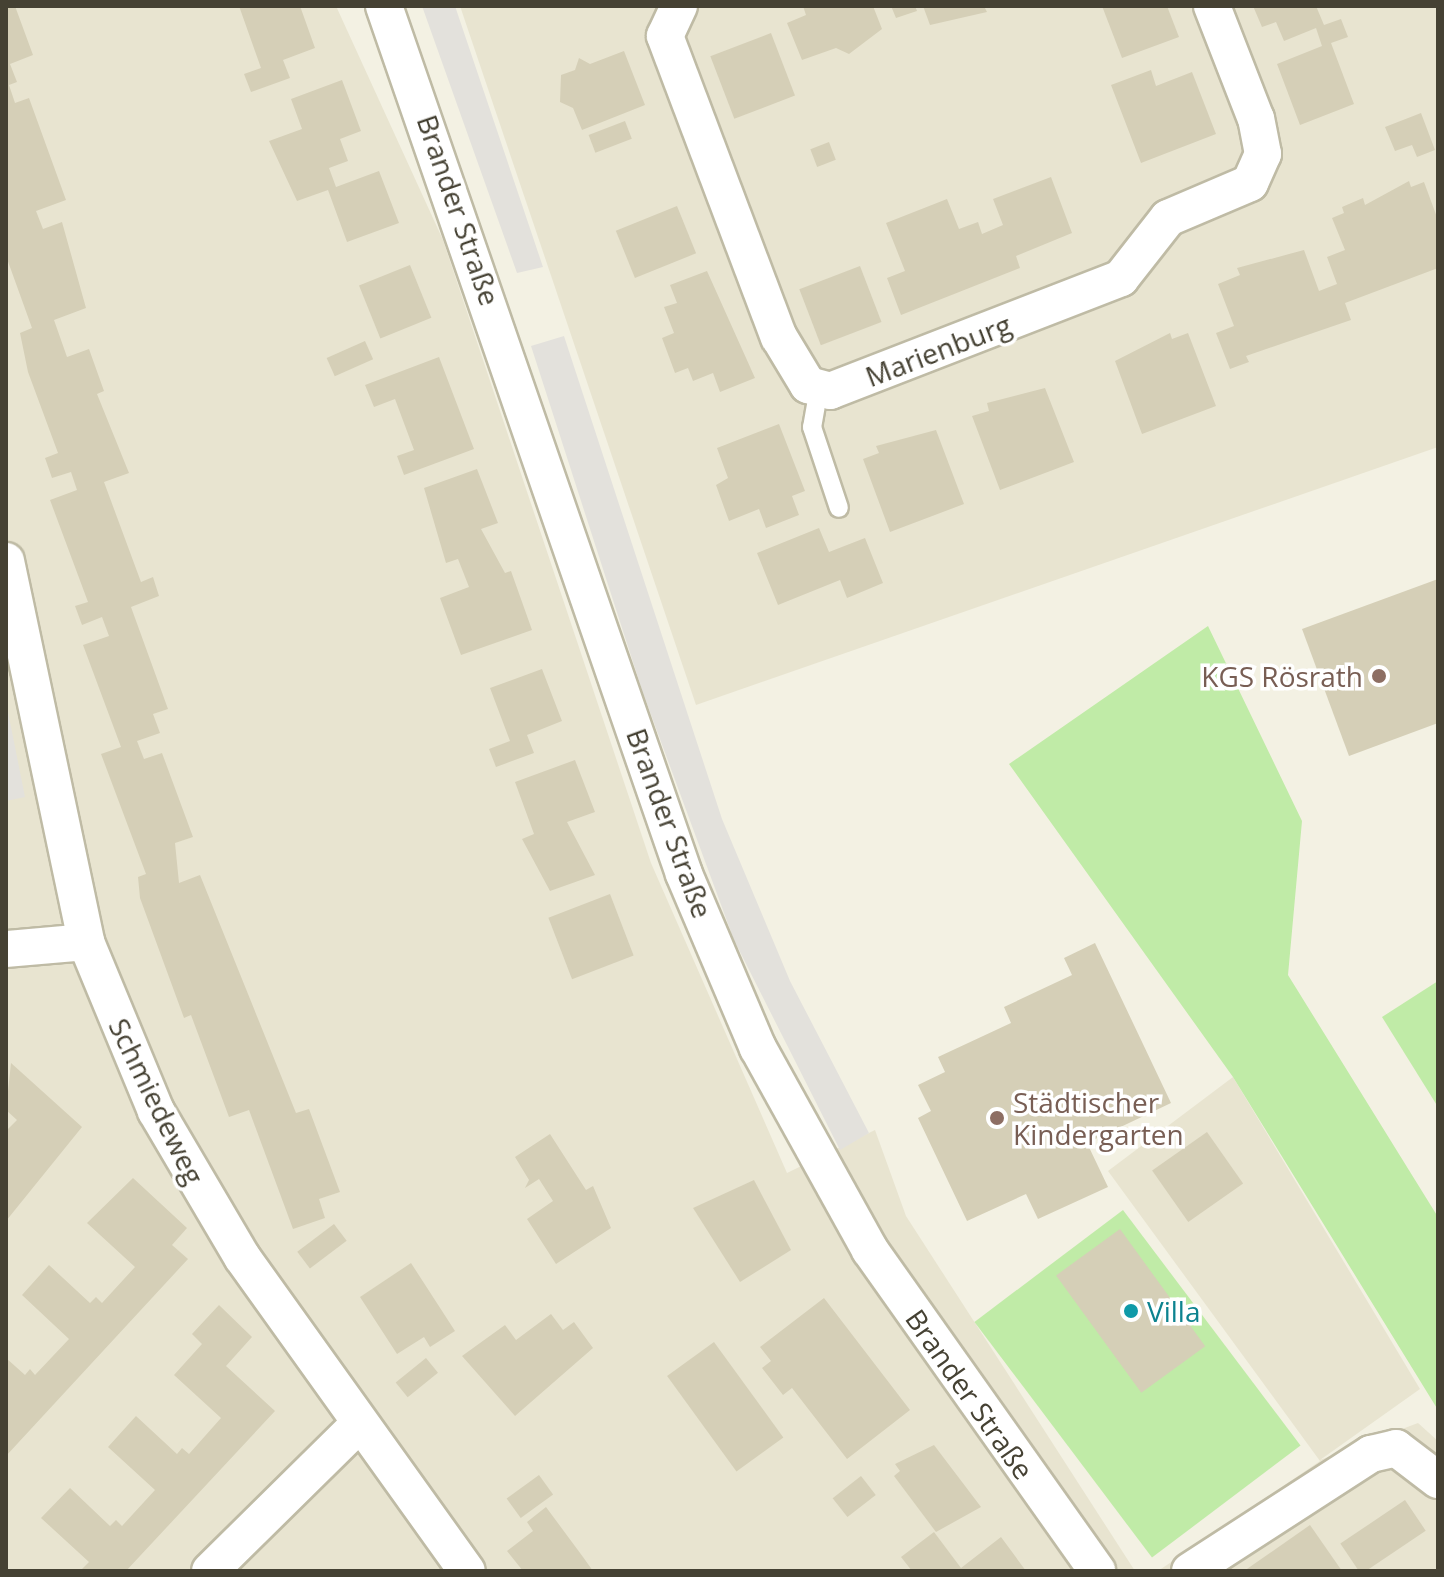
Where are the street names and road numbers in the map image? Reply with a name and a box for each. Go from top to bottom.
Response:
street label: Brander Straße [411,110,507,310]
street label: Marienburg [861,307,1015,393]
street label: Brander Straße [620,724,720,922]
street label: Schmiedeweg [102,1013,212,1189]
street label: Brander Straße [899,1303,1041,1485]

